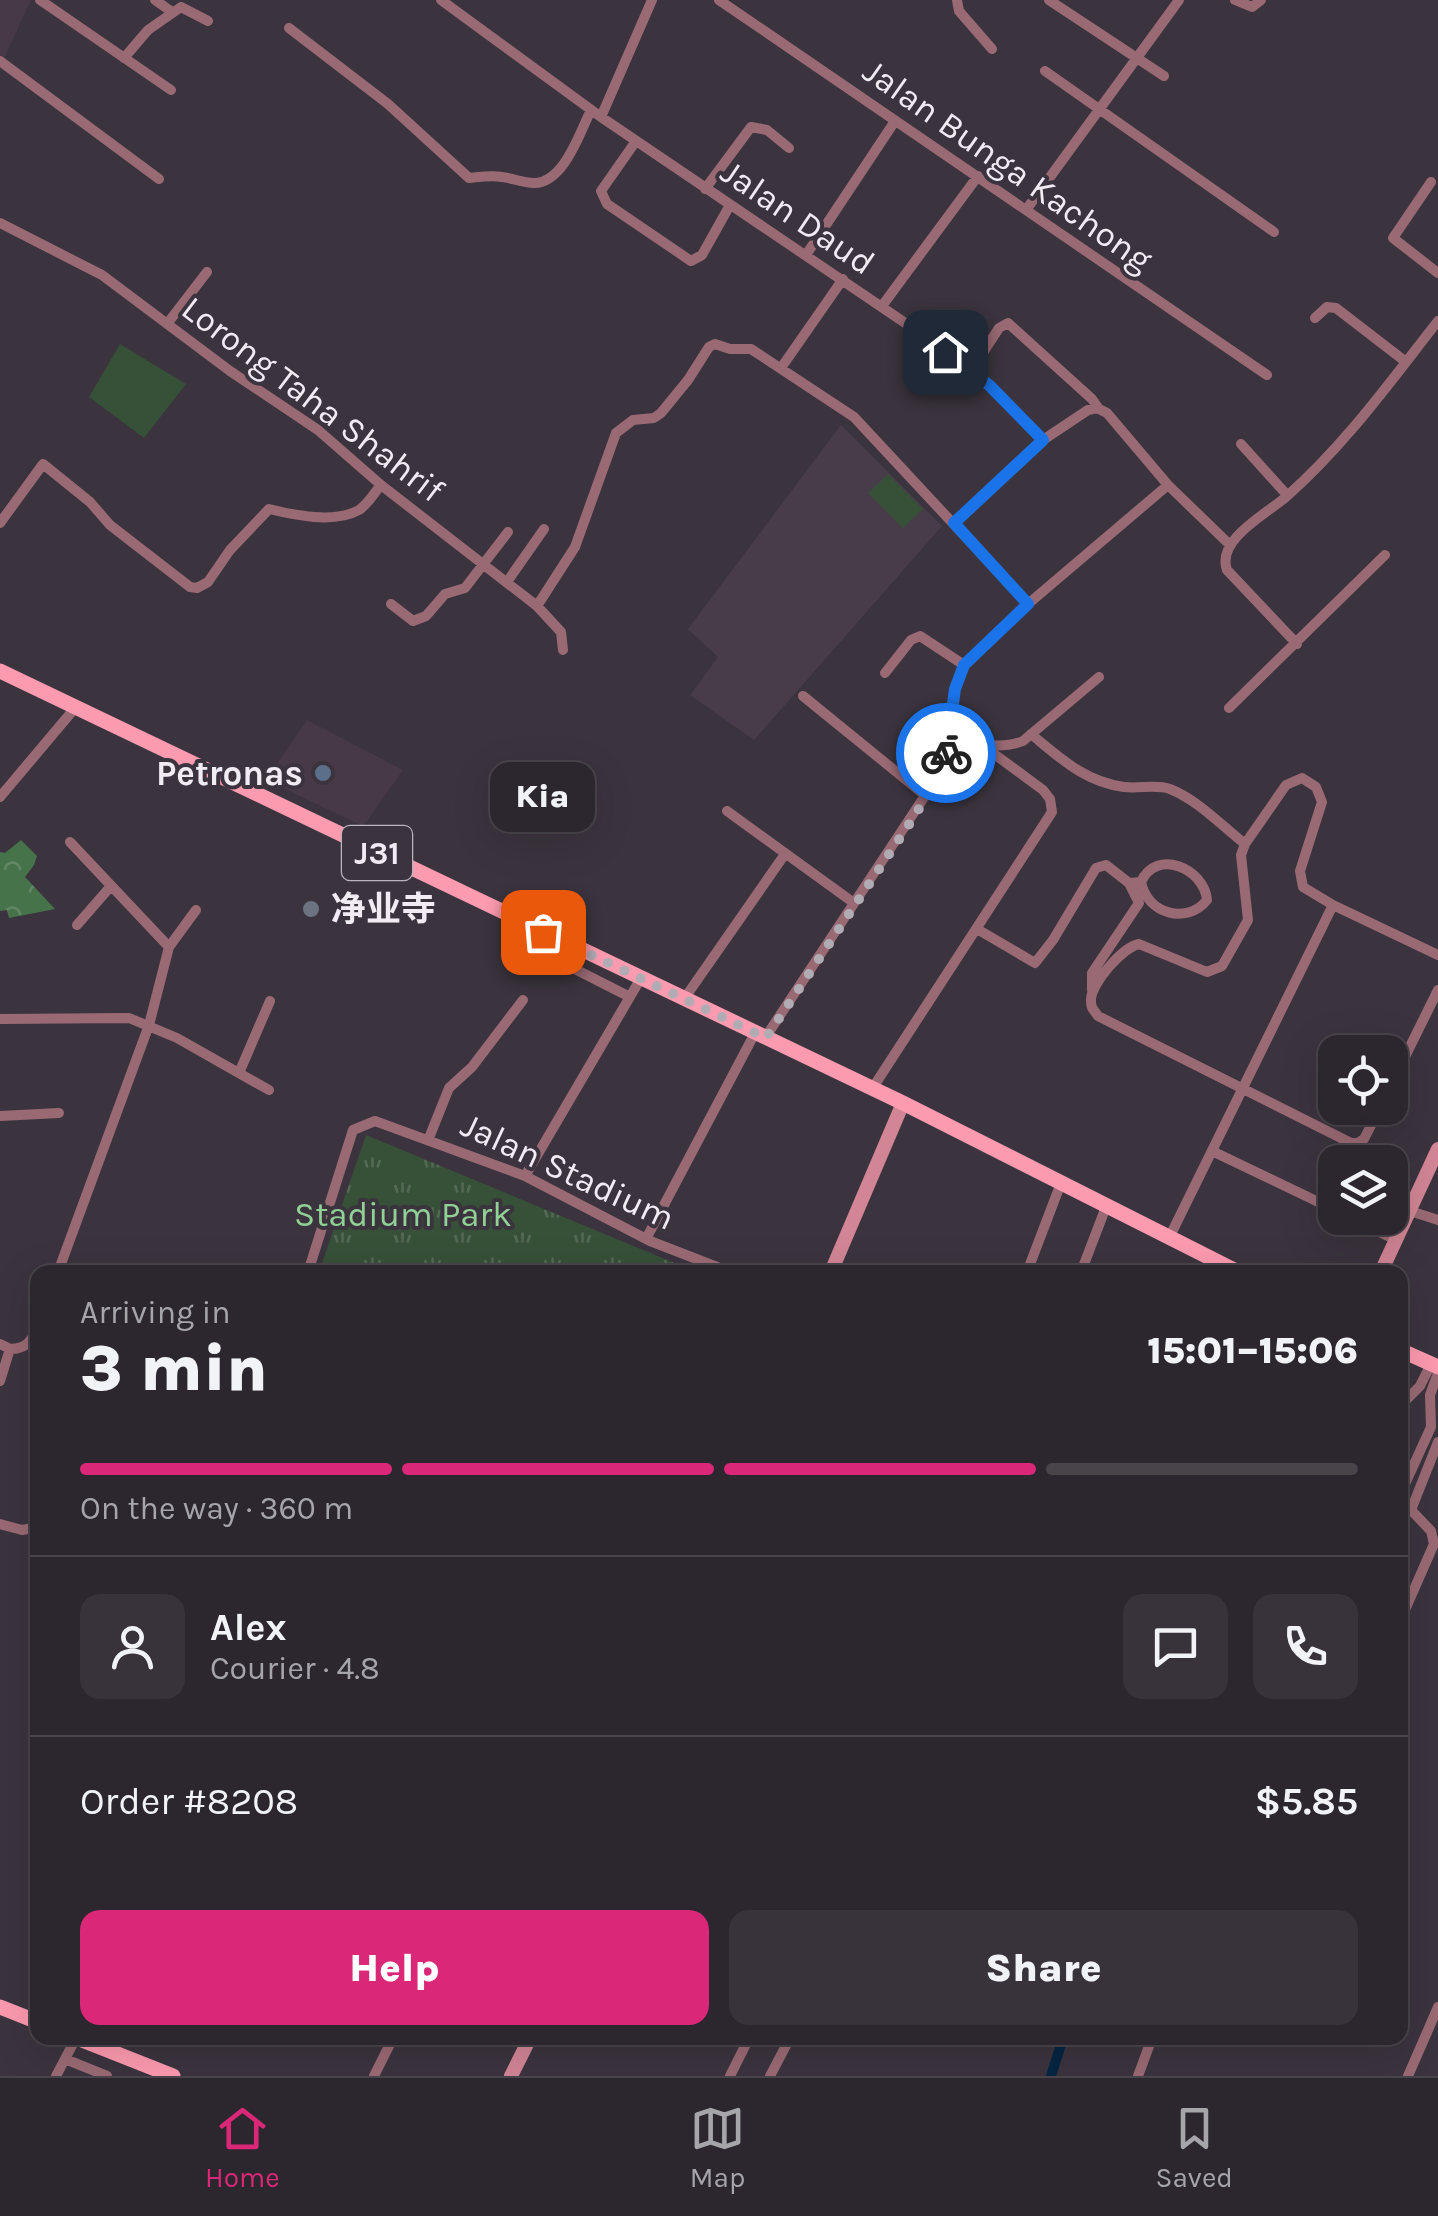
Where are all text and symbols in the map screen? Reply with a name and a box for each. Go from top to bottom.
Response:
street label: Jalan Bunga Kachong [855,50,1160,281]
street label: Jalan Daud [713,151,882,284]
street label: Lorong Taha Shahrif [174,288,452,512]
pin [903,310,988,395]
icon: home [918,325,973,380]
courier [896,703,996,803]
icon: bike [919,726,974,781]
place label: Petronas [156,753,303,794]
marker: Petronas [312,762,334,784]
callout: Kia [490,762,596,832]
text: Kia [516,778,569,815]
road number: J31 [342,826,412,880]
place label: 净业寺 [331,889,436,930]
pin [501,890,586,975]
marker: 净业寺 [300,898,322,920]
icon: bag [516,905,571,960]
map controls [1318,1035,1408,1235]
button: locate [1318,1035,1408,1125]
street label: Jalan Stadium [455,1104,681,1239]
button: layers [1318,1145,1408,1235]
park label: Stadium Park [294,1194,512,1235]
text: Arriving in [80,1294,231,1331]
text: 15:01–15:06 [1147,1328,1358,1373]
text: 3 min [80,1330,268,1406]
text: On the way · 360 m [80,1490,353,1527]
button: person [80,1594,185,1699]
button: chat [1123,1594,1228,1699]
button: phone [1253,1594,1358,1699]
text: Alex [210,1605,287,1650]
text: Courier · 4.8 [210,1650,380,1687]
text: Order #8208 [80,1779,298,1824]
text: $5.85 [1255,1779,1358,1824]
button: Help [80,1910,709,2025]
button: Share [729,1910,1358,2025]
tab: Home [205,2101,280,2194]
tab: Map [690,2101,745,2194]
tab: Saved [1156,2101,1233,2194]

